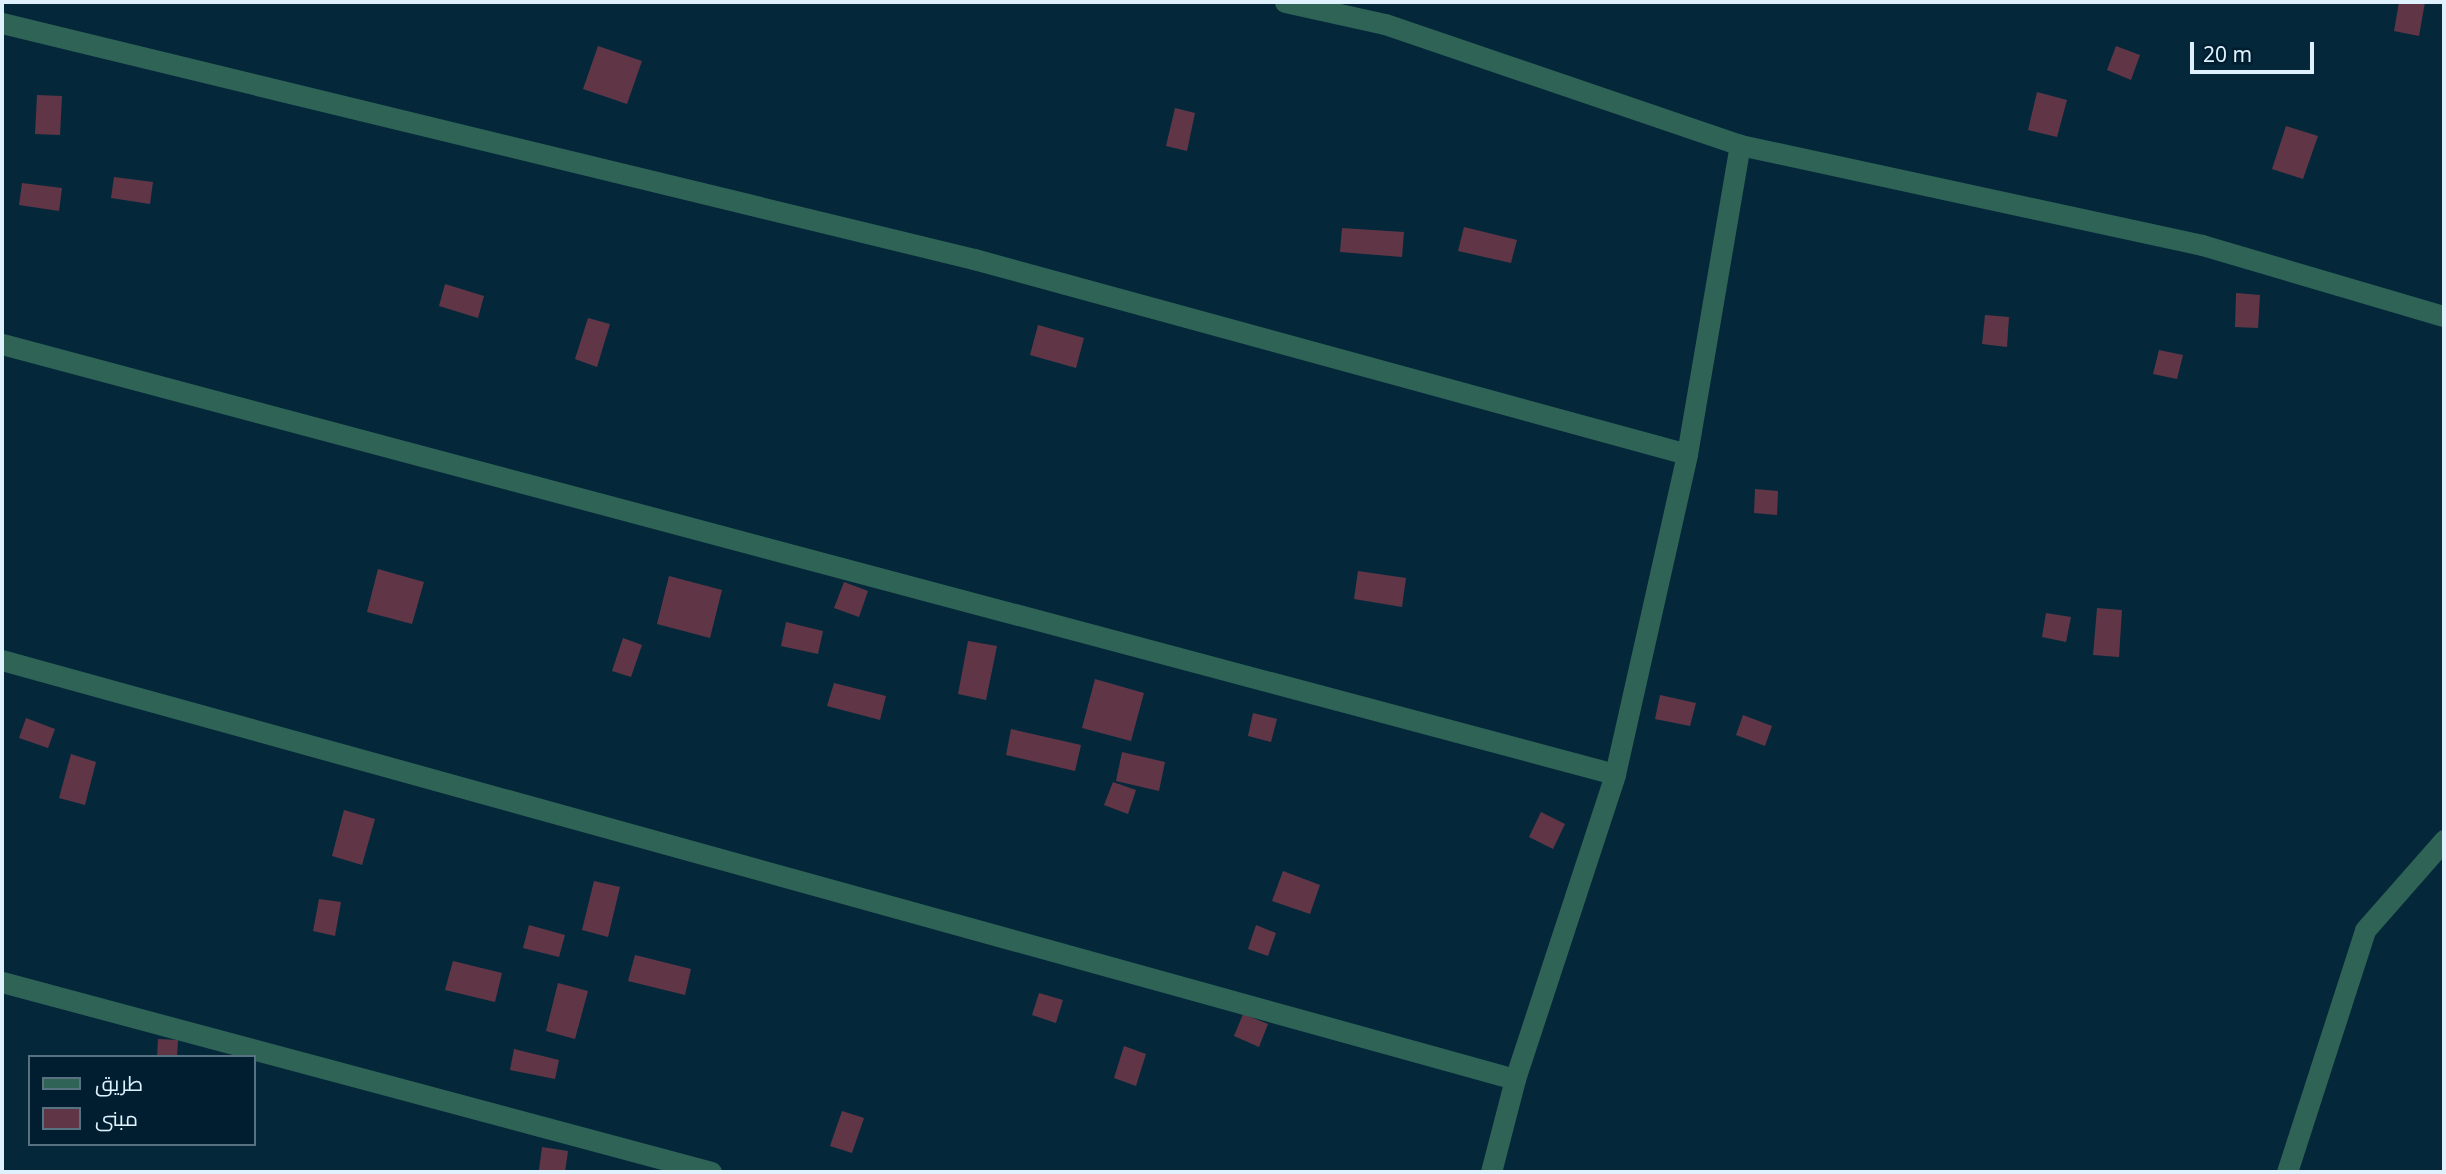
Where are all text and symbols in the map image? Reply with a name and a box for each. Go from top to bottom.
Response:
scale bar [2194,28,2318,72]
text: 20 m [2203,40,2252,68]
legend [28,1055,256,1146]
text: طريق [95,1069,143,1097]
text: مبنى [95,1104,138,1132]

